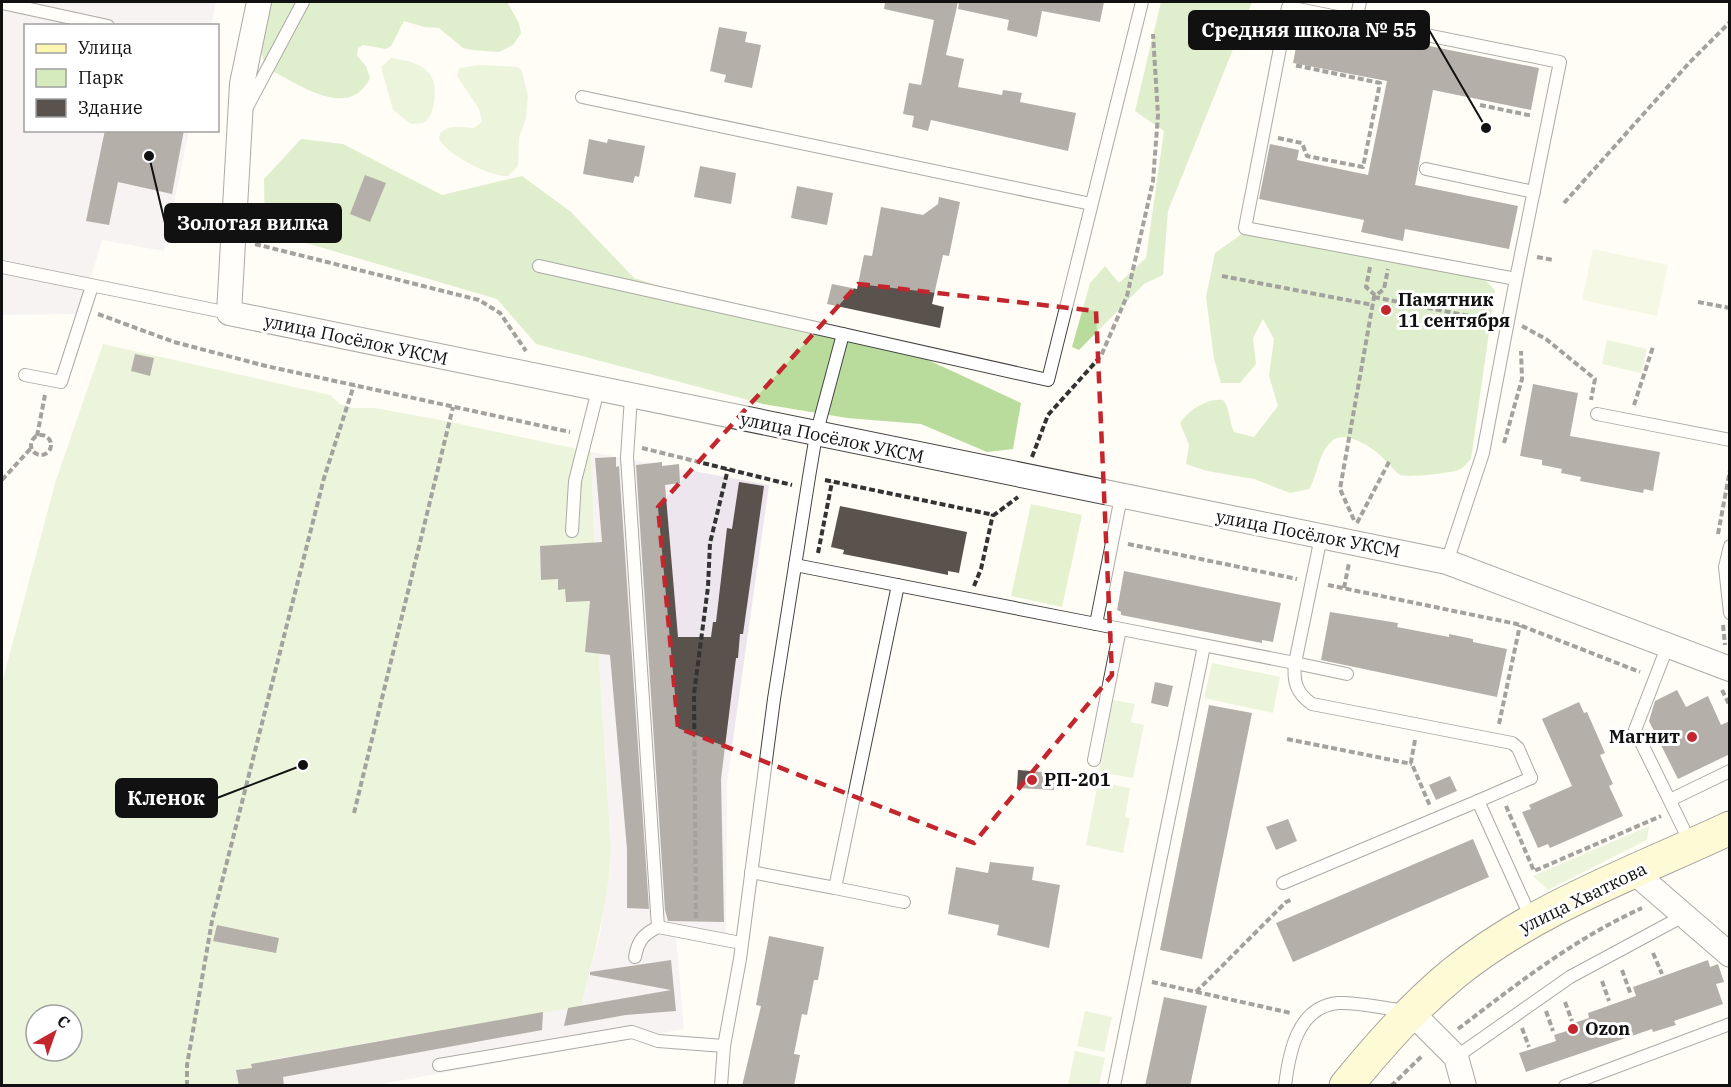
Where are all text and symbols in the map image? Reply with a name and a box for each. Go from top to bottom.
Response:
callout: Средняя школа № 55 [1189,11,1429,49]
text: Средняя школа № 55 [1201,16,1417,43]
legend [24,24,219,132]
text: Улица [78,36,133,59]
text: Парк [78,66,124,89]
text: Здание [78,96,143,119]
callout: Золотая вилка [165,204,341,242]
text: Золотая вилка [177,209,329,236]
place label: Памятник 11 сентября [1398,288,1510,332]
marker: Памятник 11 сентября [1379,303,1393,317]
street label: улица Посёлок УКСМ [262,309,450,370]
street label: улица Посёлок УКСМ [738,407,926,468]
street label: улица Посёлок УКСМ [1214,504,1402,563]
place label: Магнит [1609,725,1680,748]
marker: Магнит [1685,730,1699,744]
place label: РП-201 [1044,768,1111,791]
marker: РП-201 [1025,773,1039,787]
callout: Кленок [116,779,217,817]
text: Кленок [127,784,205,811]
street label: улица Хваткова [1515,857,1650,938]
north arrow [24,1003,84,1063]
text: С [53,1010,74,1033]
place label: Ozon [1585,1017,1630,1040]
marker: Ozon [1566,1022,1580,1036]

